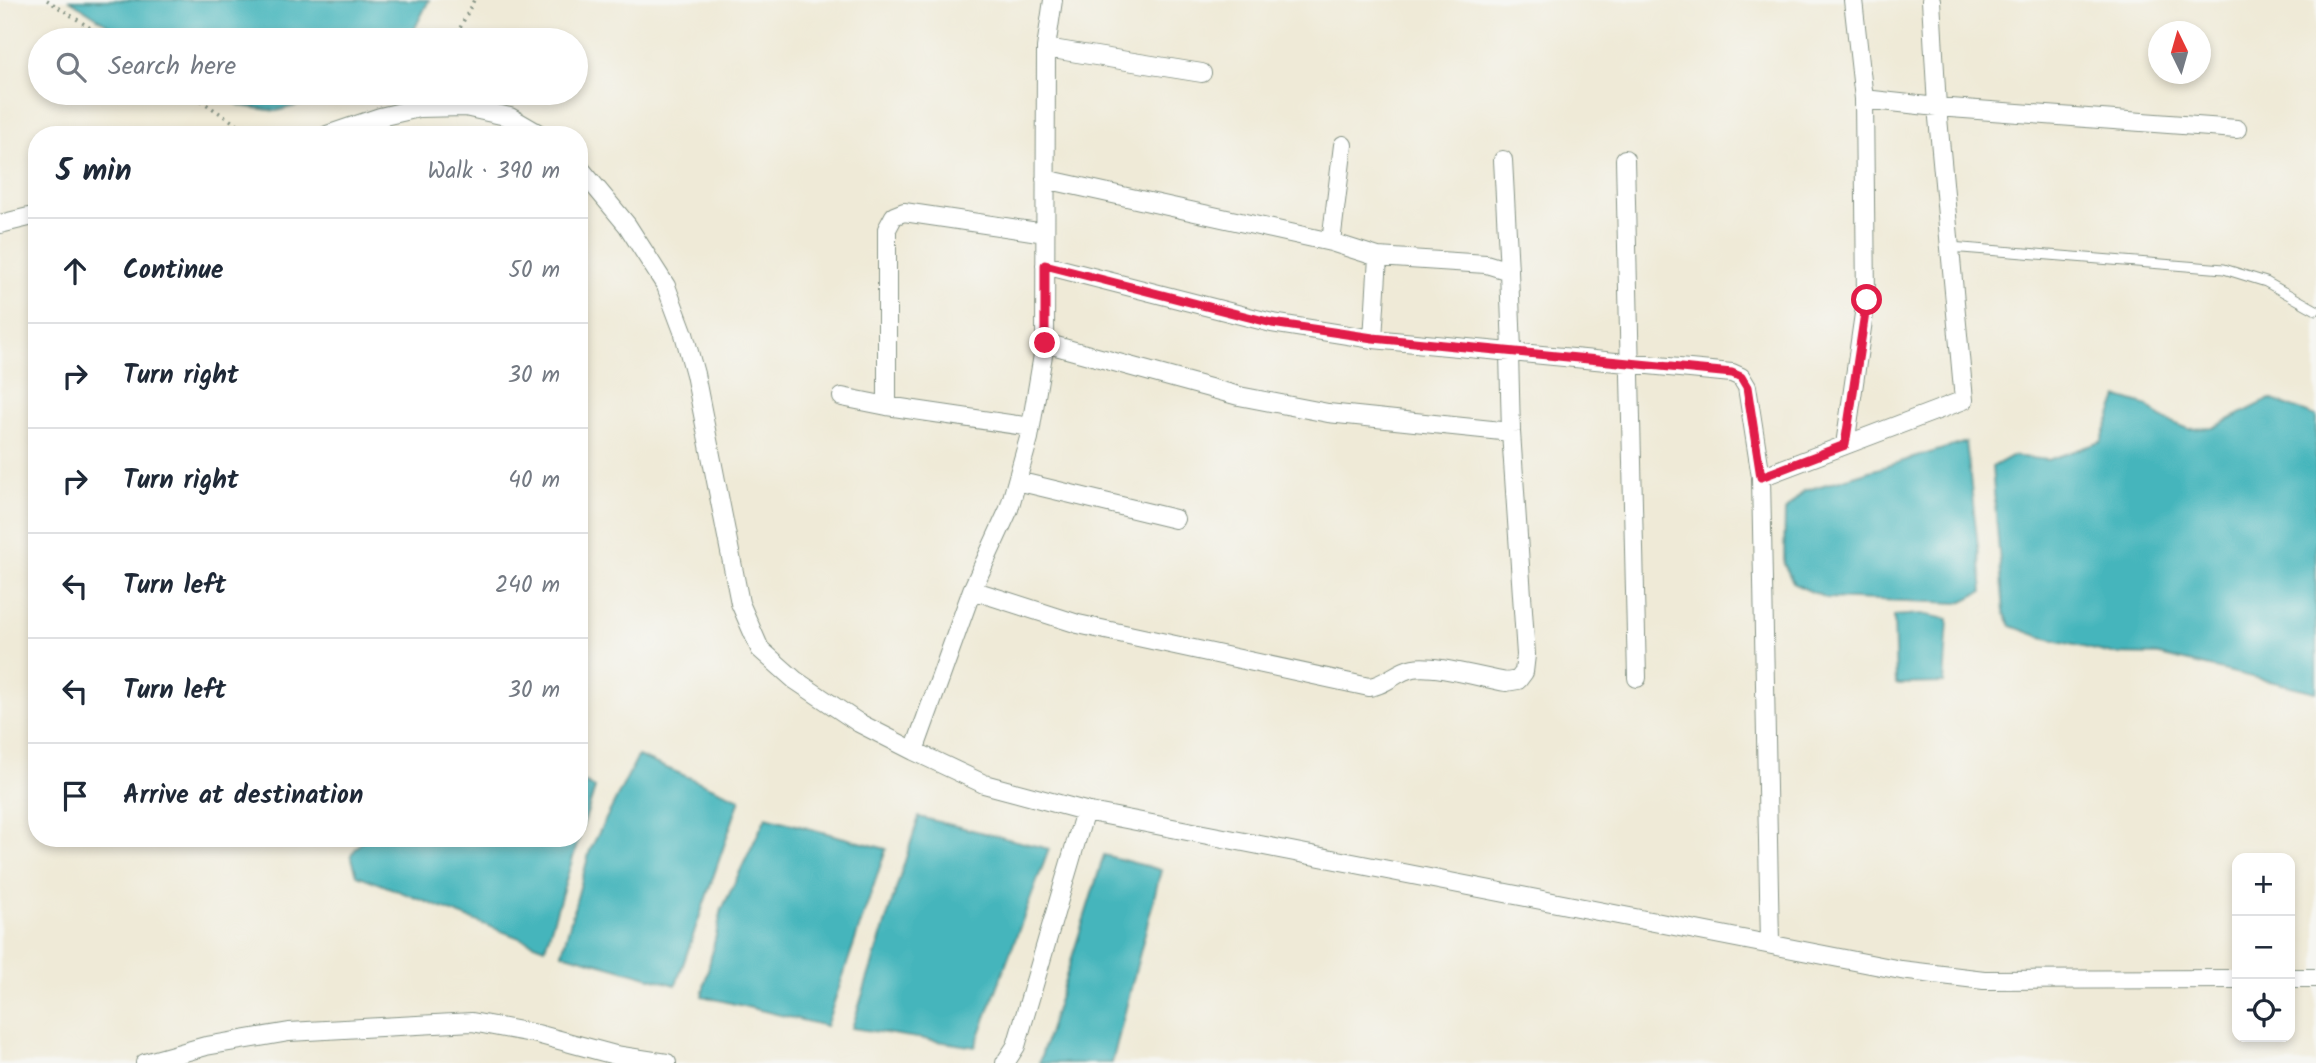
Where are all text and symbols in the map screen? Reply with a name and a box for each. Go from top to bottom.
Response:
north arrow [2148,21,2211,84]
search box [28,28,588,105]
text: Search here [108,46,236,88]
icon: search [52,48,90,86]
text: 5 min [56,148,132,196]
text: Walk · 390 m [428,154,560,190]
text: Continue [123,250,224,292]
icon: ahead [56,252,94,290]
text: 50 m [509,253,560,289]
route start [1851,284,1882,315]
route end [1029,327,1060,358]
text: Turn right [123,355,239,397]
icon: right [56,357,94,395]
text: 30 m [508,358,560,394]
text: Turn right [123,460,239,502]
icon: right [56,462,94,500]
text: 40 m [508,463,560,499]
text: Turn left [123,565,226,607]
icon: left [56,567,94,605]
text: 240 m [495,568,560,604]
text: Turn left [123,670,226,712]
icon: left [56,672,94,710]
text: 30 m [508,673,560,709]
text: Arrive at destination [123,775,363,817]
icon: arrive [56,777,94,815]
map controls [2232,853,2295,1042]
button: + [2232,853,2295,916]
button: − [2232,916,2295,979]
button: locate [2232,979,2295,1042]

